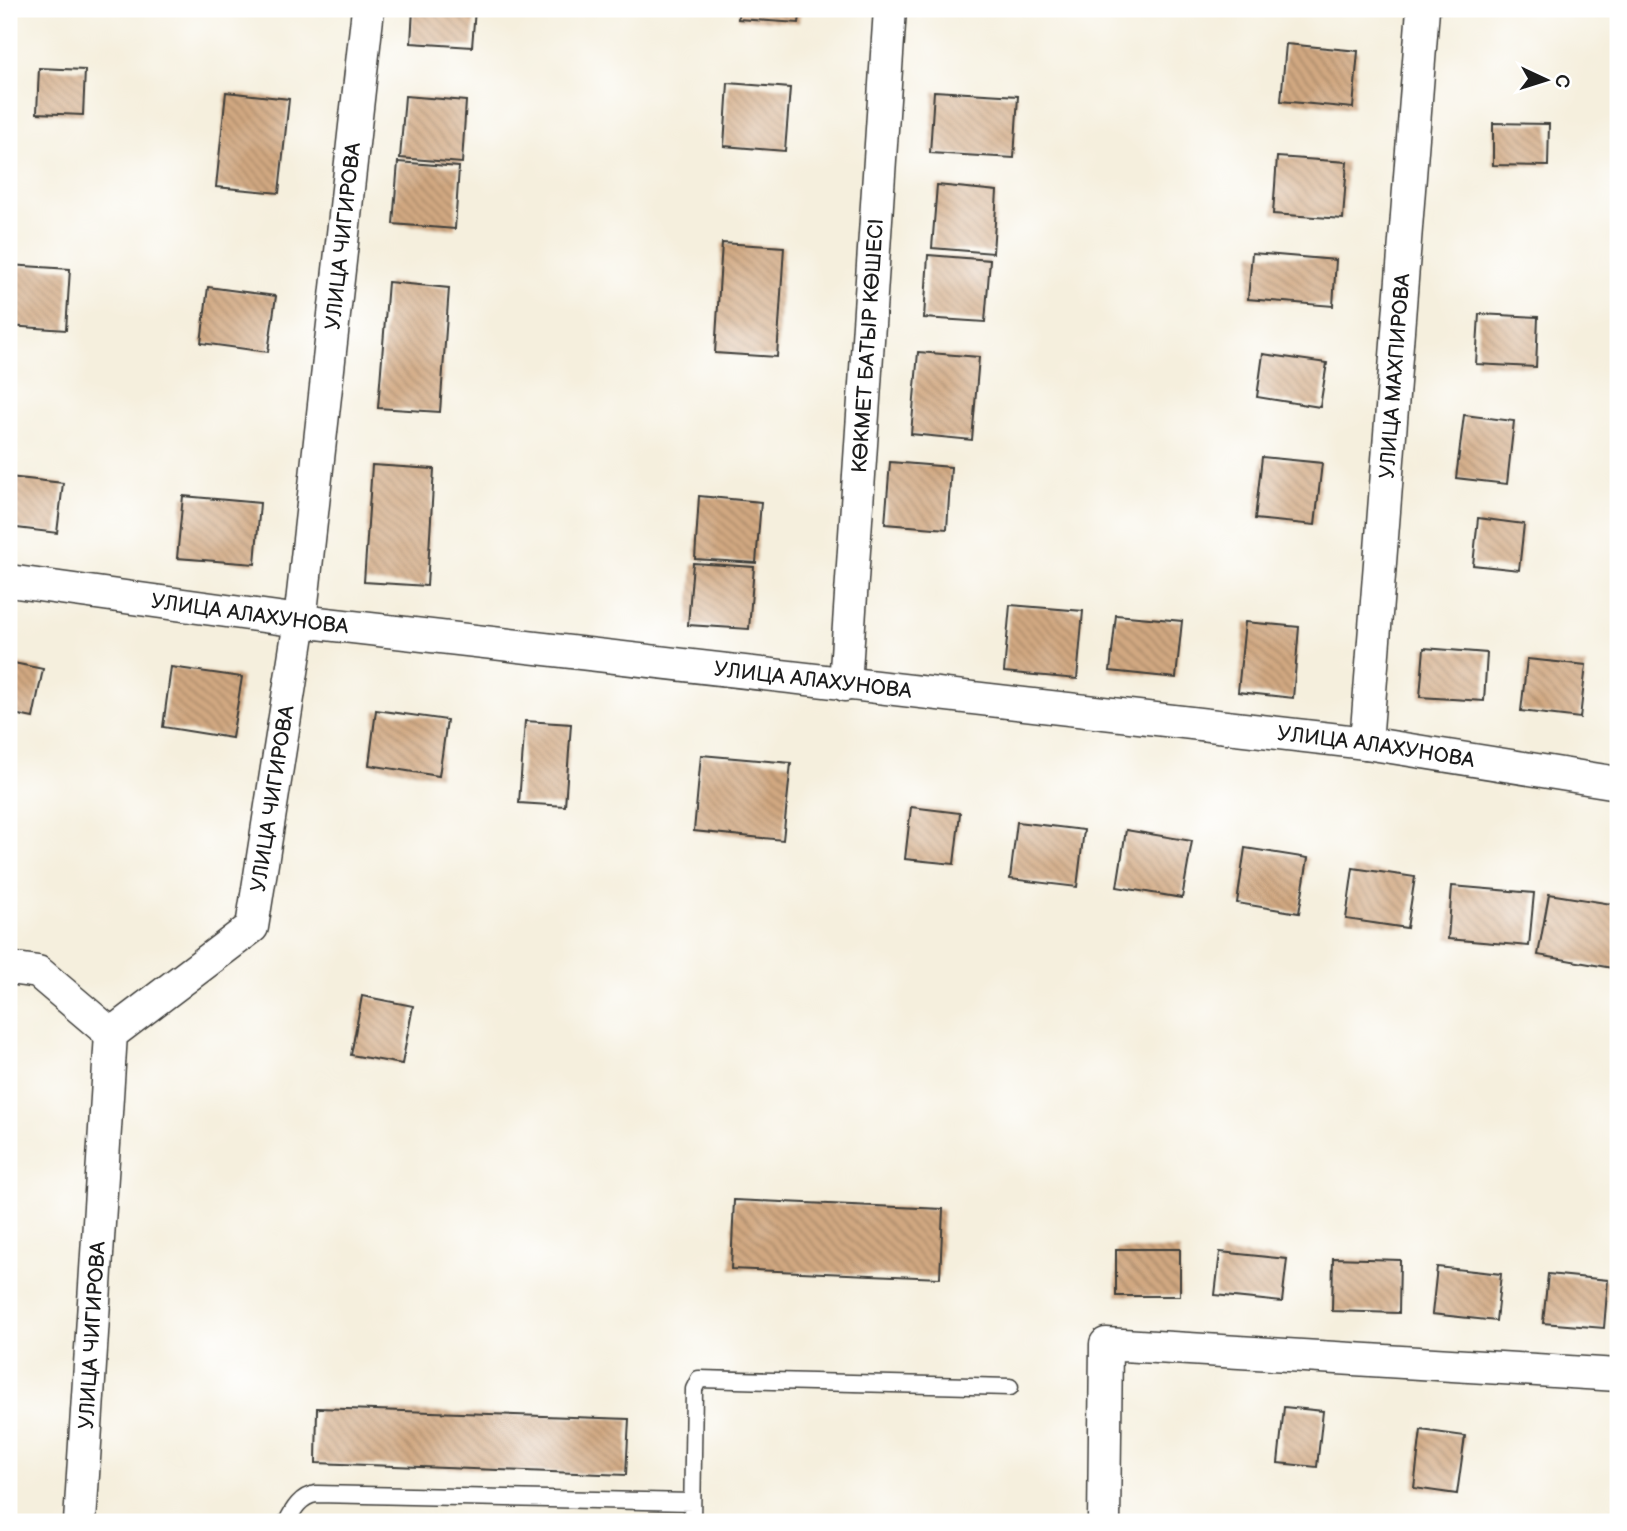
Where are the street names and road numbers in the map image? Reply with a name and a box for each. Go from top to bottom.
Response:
street label: УЛИЦА ЧИГИРОВА [320,141,366,331]
street label: КӨКМЕТ БАТЫР КӨШЕСІ [847,218,889,474]
street label: УЛИЦА МАХПИРОВА [1375,272,1415,480]
street label: УЛИЦА АЛАХУНОВА [149,589,350,639]
street label: УЛИЦА АЛАХУНОВА [713,656,913,704]
street label: УЛИЦА ЧИГИРОВА [246,703,300,894]
street label: УЛИЦА АЛАХУНОВА [1276,721,1477,773]
street label: УЛИЦА ЧИГИРОВА [74,1240,111,1430]

